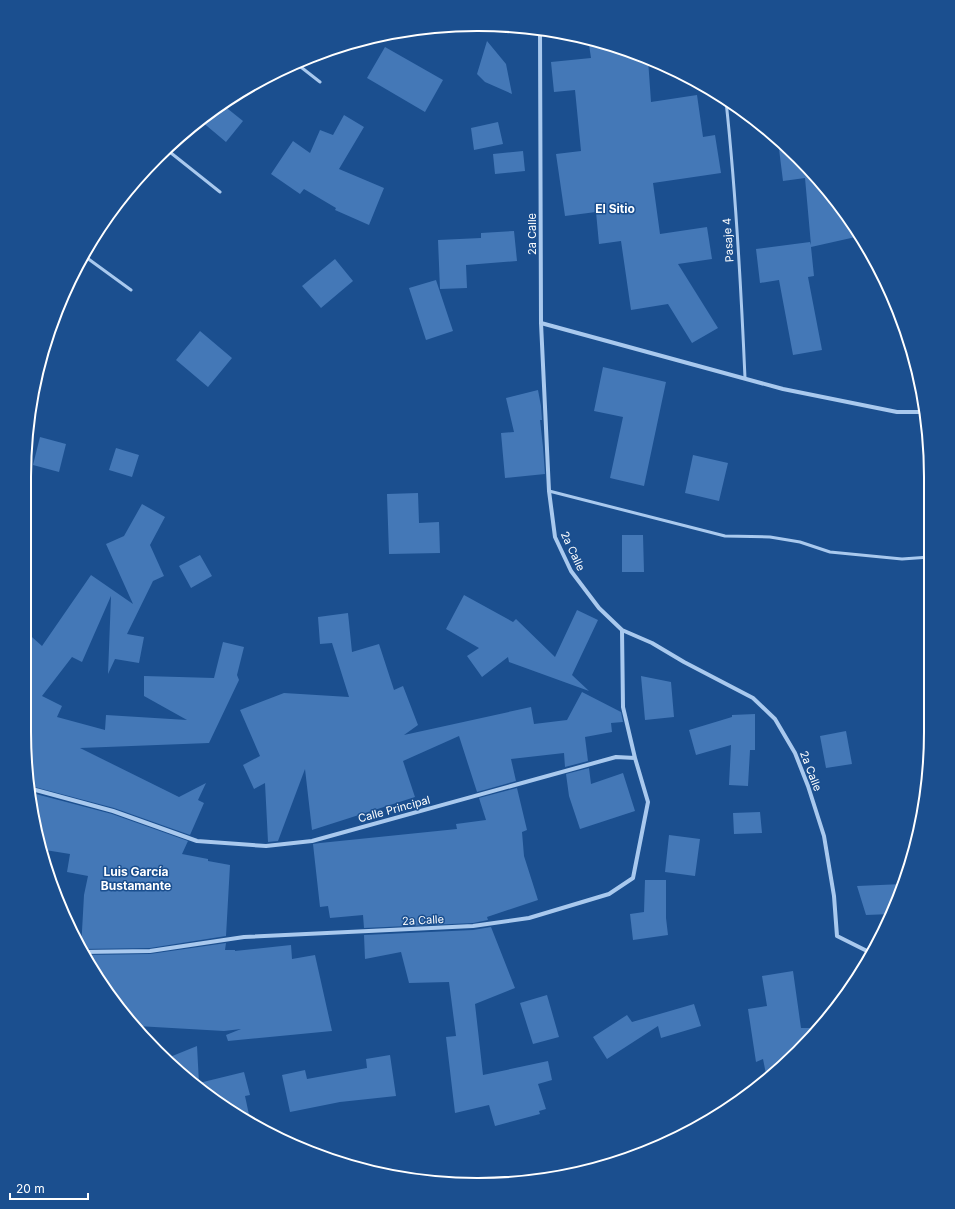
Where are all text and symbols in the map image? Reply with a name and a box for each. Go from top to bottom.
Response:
district label: El Sitio [595,201,635,216]
street label: 2a Calle [525,213,539,255]
street label: Pasaje 4 [719,217,737,263]
street label: 2a Calle [558,529,588,573]
street label: 2a Calle [797,749,825,793]
street label: Calle Principal [356,793,432,825]
district label: Luis García Bustamante [101,864,171,893]
street label: 2a Calle [402,912,444,928]
scale bar [10,1175,88,1201]
text: 20 m [16,1181,45,1196]

